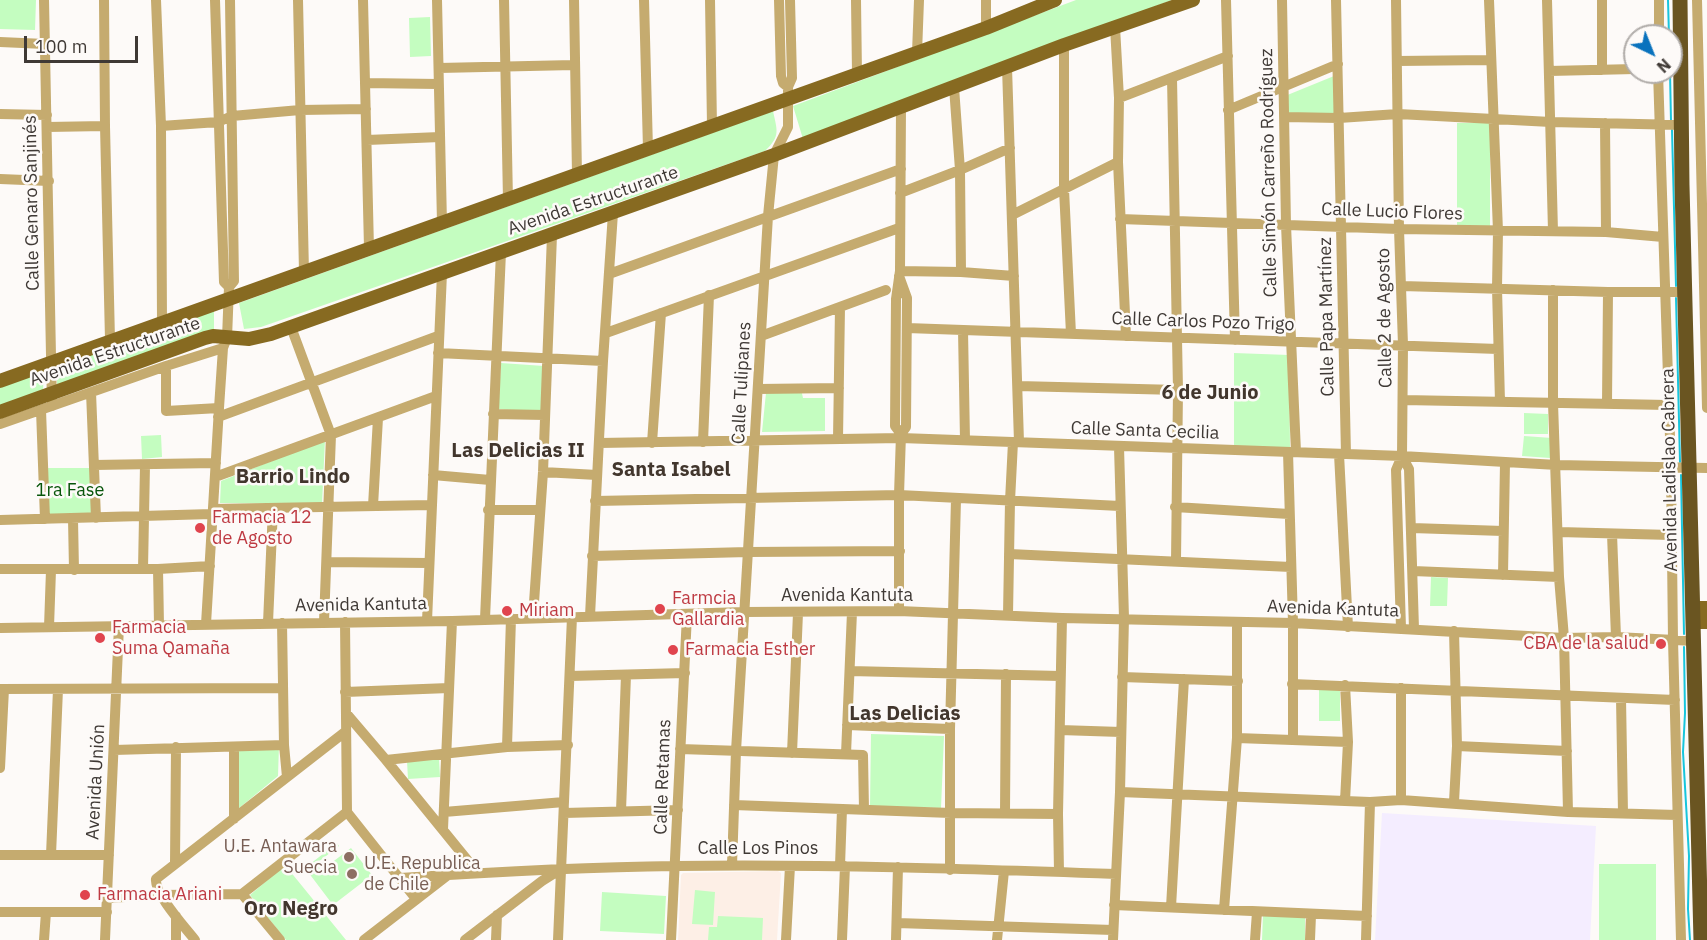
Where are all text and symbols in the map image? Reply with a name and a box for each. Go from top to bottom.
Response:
scale bar [27,24,141,62]
north arrow [1623,24,1683,84]
text: 100 m [35,35,87,58]
street label: Calle Simón Carreño Rodríguez [1256,48,1282,298]
text: N [1653,54,1675,77]
street label: Calle Genaro Sanjinés [20,115,44,291]
street label: Avenida Estructurante [505,162,681,240]
street label: Calle Lucio Flores [1321,199,1463,225]
street label: Calle Papa Martínez [1315,237,1339,397]
street label: Calle 2 de Agosto [1373,248,1397,388]
street label: Calle Carlos Pozo Trigo [1111,308,1295,336]
street label: Avenida Estructurante [27,313,203,391]
street label: Calle Tulipanes [728,321,756,445]
street label: Avenida Ladislao Cabrera [1657,368,1683,572]
district label: 6 de Junio [1162,381,1258,405]
street label: Calle Santa Cecilia [1070,418,1220,444]
district label: Las Delicias II [451,439,585,463]
district label: Santa Isabel [612,458,730,482]
district label: Barrio Lindo [236,465,350,489]
park label: 1ra Fase [36,480,104,502]
place label: Farmacia 12 de Agosto [212,507,312,550]
marker: Farmacia 12 de Agosto [193,521,207,535]
street label: Avenida Kantuta [781,585,913,607]
place label: Farmcia Gallardia [672,588,744,630]
street label: Avenida Kantuta [295,593,427,617]
street label: Avenida Kantuta [1267,596,1399,622]
place label: Miriam [519,600,575,622]
marker: Farmcia Gallardia [653,602,667,616]
marker: Miriam [500,604,514,618]
place label: Farmacia Suma Qamaña [112,617,230,660]
marker: Farmacia Suma Qamaña [93,631,107,645]
place label: CBA de la salud [1523,633,1649,655]
marker: CBA de la salud [1654,637,1668,651]
place label: Farmacia Esther [685,639,815,661]
marker: Farmacia Esther [666,643,680,657]
district label: Las Delicias [849,702,961,726]
street label: Calle Retamas [650,719,676,835]
street label: Avenida Unión [82,724,110,840]
place label: U.E. Antawara Suecia [224,836,337,878]
street label: Calle Los Pinos [697,838,819,860]
marker: U.E. Antawara Suecia [342,850,356,864]
place label: U.E. Republica de Chile [364,853,481,896]
marker: U.E. Republica de Chile [345,867,359,881]
place label: Farmacia Ariani [97,884,222,906]
marker: Farmacia Ariani [78,888,92,902]
district label: Oro Negro [244,897,338,921]

